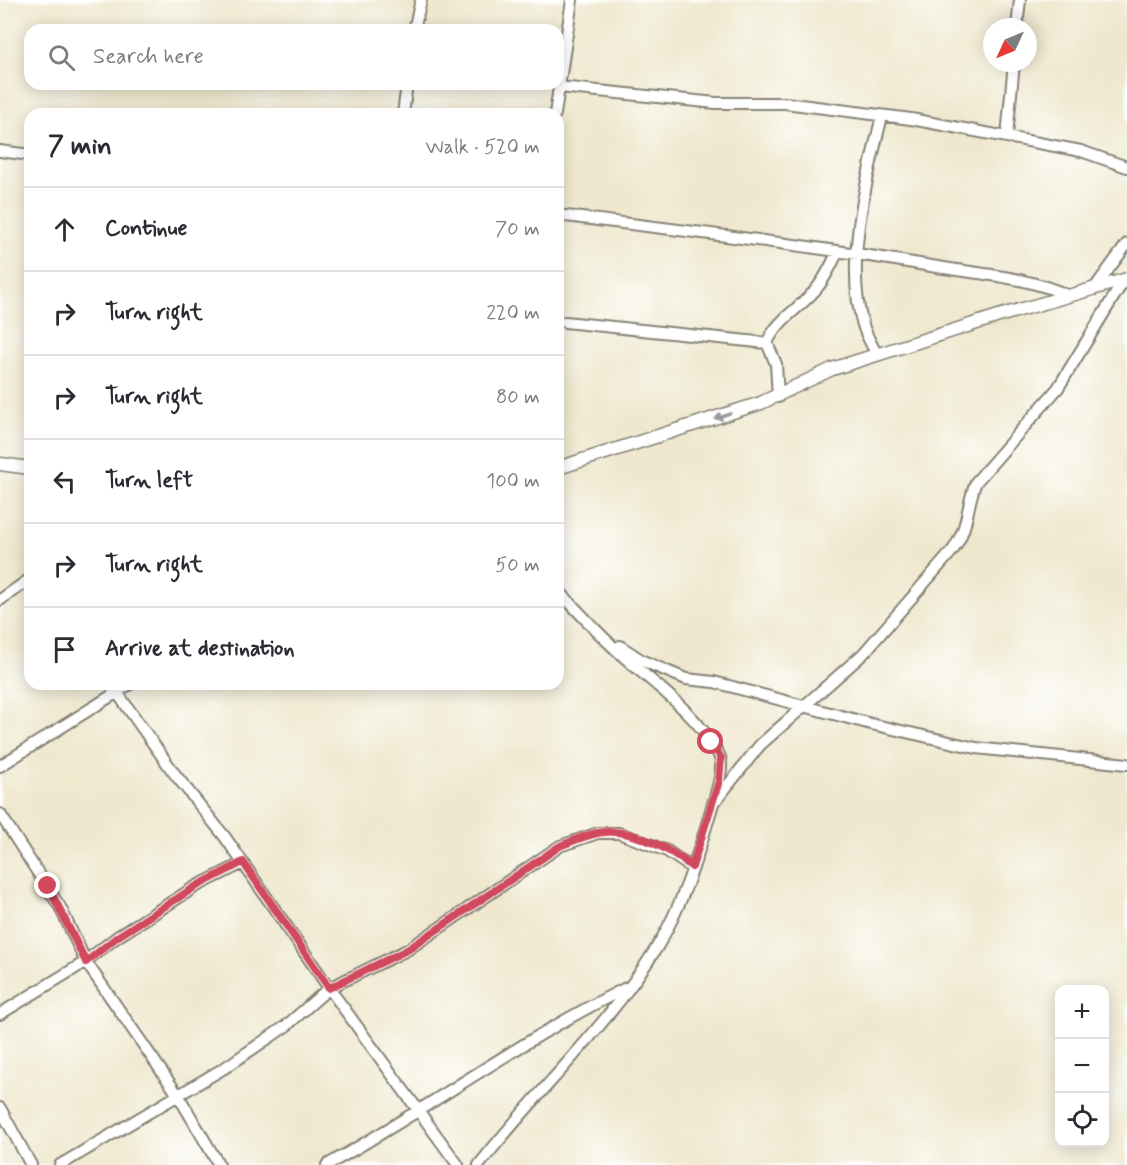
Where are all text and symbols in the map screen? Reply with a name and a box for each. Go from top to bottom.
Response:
north arrow [983,18,1037,72]
search box [24,24,564,90]
icon: search [45,41,78,74]
text: Search here [93,43,204,71]
text: 7 min [48,130,112,164]
text: Walk · 520 m [426,134,540,161]
icon: ahead [48,213,81,246]
text: Continue [105,215,187,243]
text: 70 m [495,216,540,243]
icon: right [48,297,81,330]
text: Turn right [105,299,203,327]
text: 220 m [486,300,540,327]
icon: right [48,381,81,414]
text: Turn right [105,383,203,411]
text: 80 m [496,384,540,411]
one-way arrow [714,412,732,422]
icon: left [48,465,81,498]
text: Turn left [105,467,193,495]
text: 100 m [486,468,540,495]
icon: right [48,549,81,582]
text: Turn right [105,551,203,579]
text: 50 m [495,552,540,579]
icon: arrive [48,633,81,666]
text: Arrive at destination [105,635,295,663]
route start [697,728,723,754]
route end [34,872,60,898]
map controls [1055,985,1109,1147]
button: + [1055,985,1109,1039]
button: − [1055,1039,1109,1093]
button: locate [1055,1093,1109,1147]

